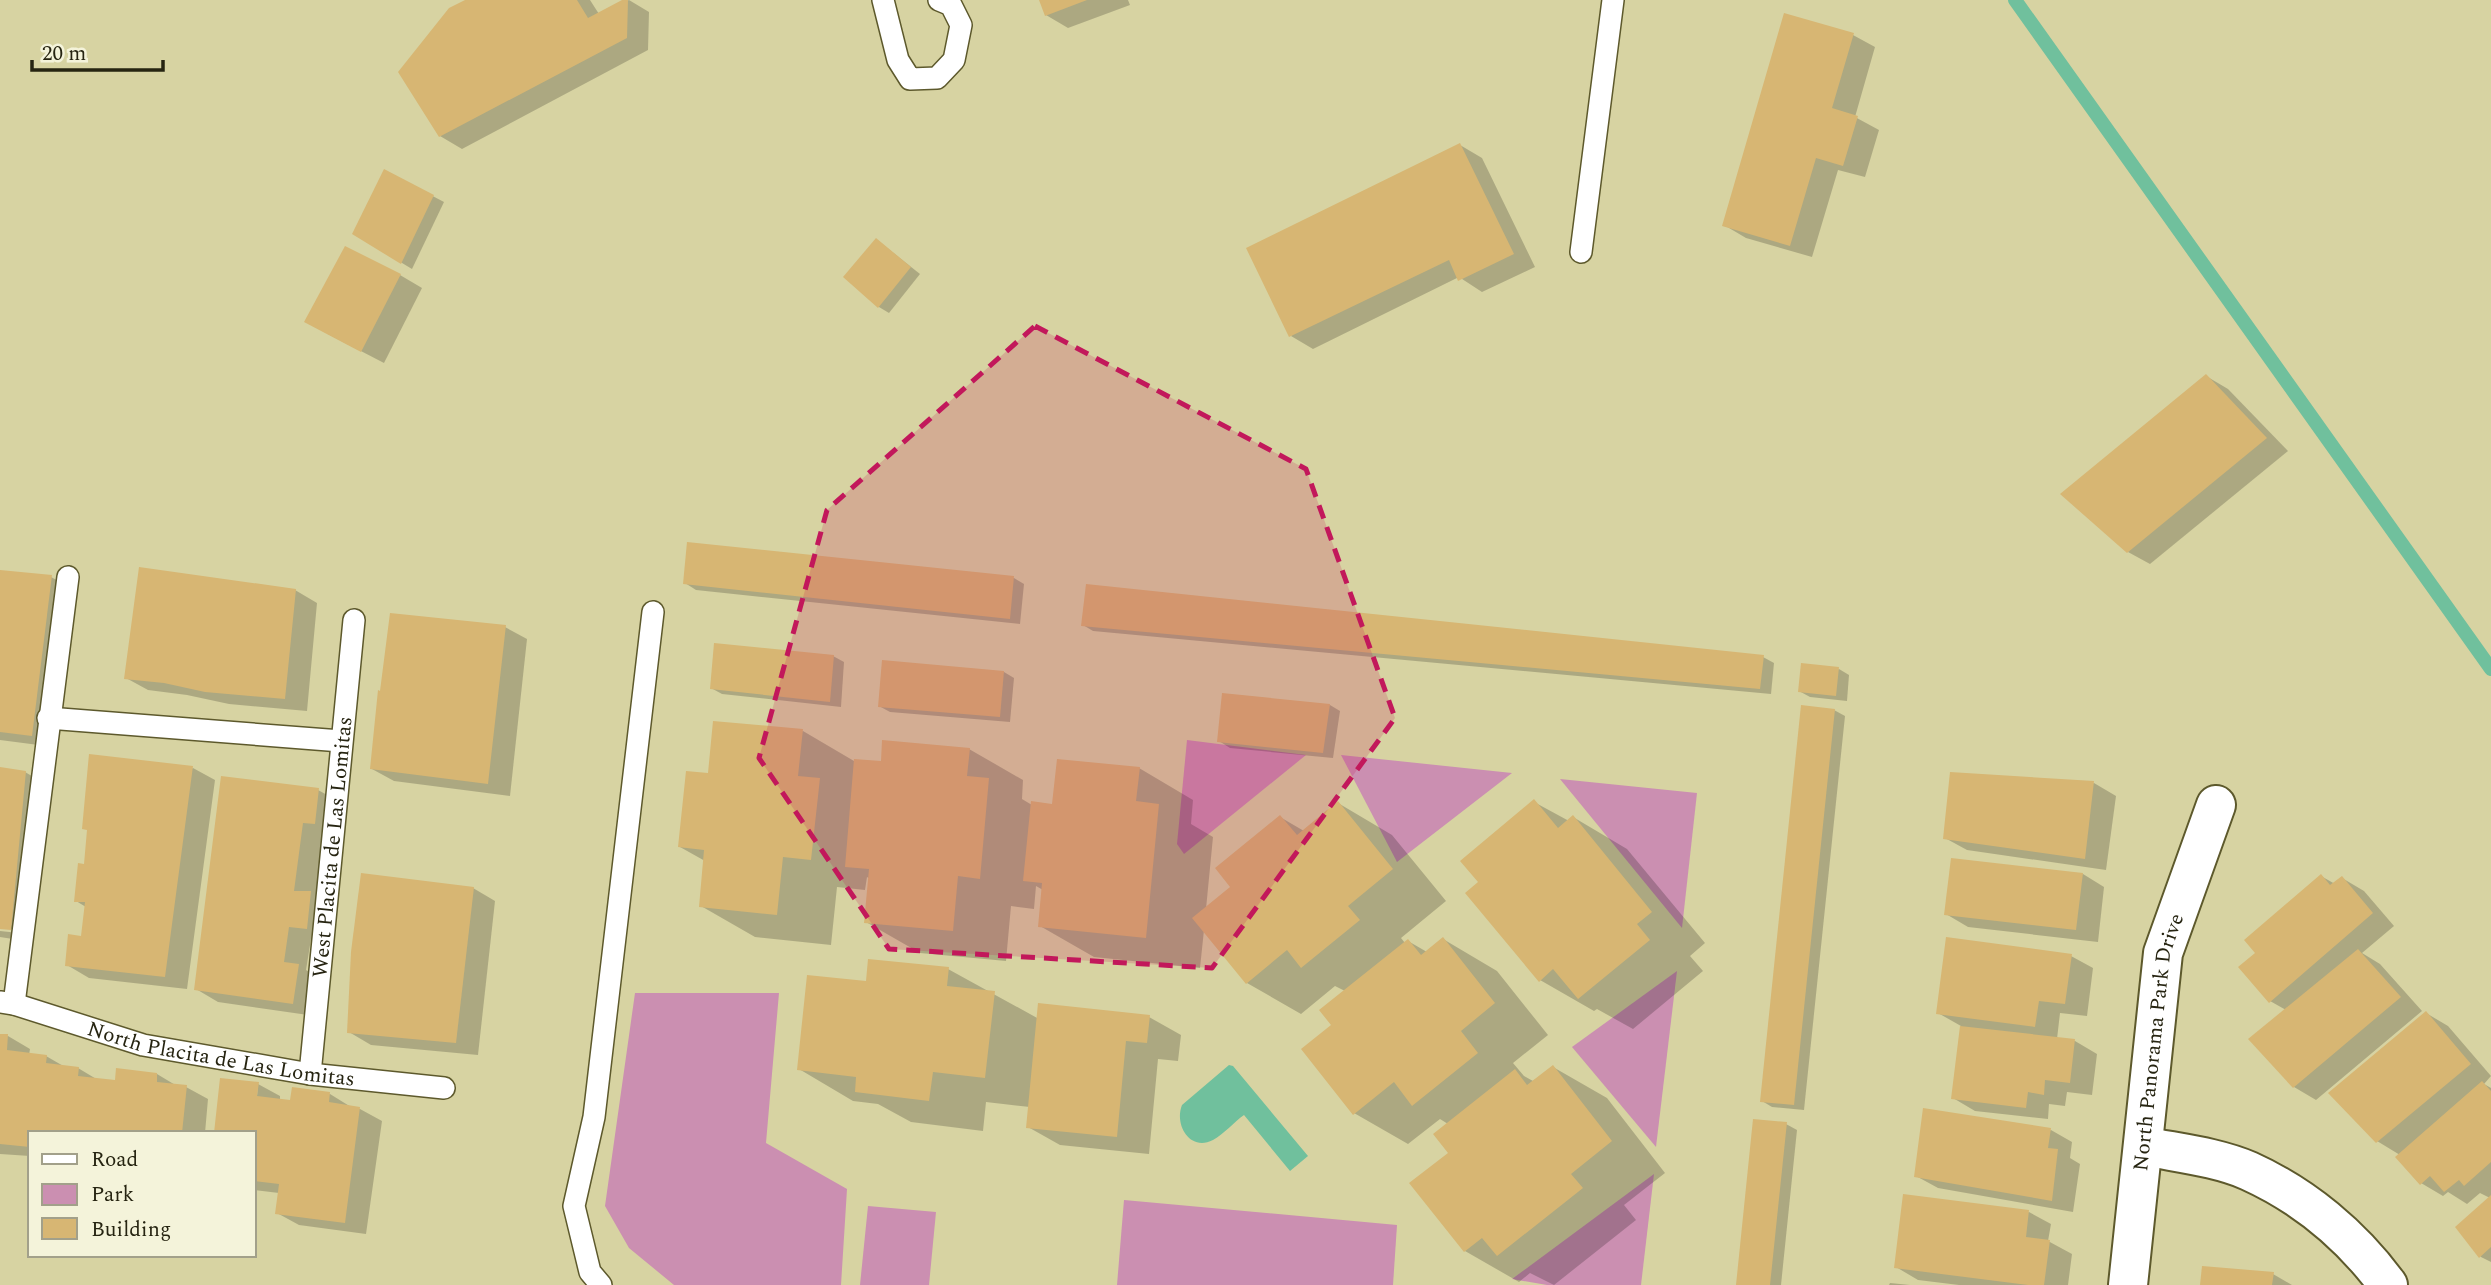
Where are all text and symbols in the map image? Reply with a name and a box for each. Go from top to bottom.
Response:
scale bar [32,28,163,72]
text: 20 m [42,38,86,70]
street label: West Placita de Las Lomitas [304,715,362,979]
street label: North Panorama Park Drive [2125,909,2193,1173]
street label: North Placita de Las Lomitas [83,1013,356,1096]
legend [28,1131,256,1257]
text: Road [91,1144,138,1176]
text: Park [91,1179,135,1211]
text: Building [91,1214,171,1246]

